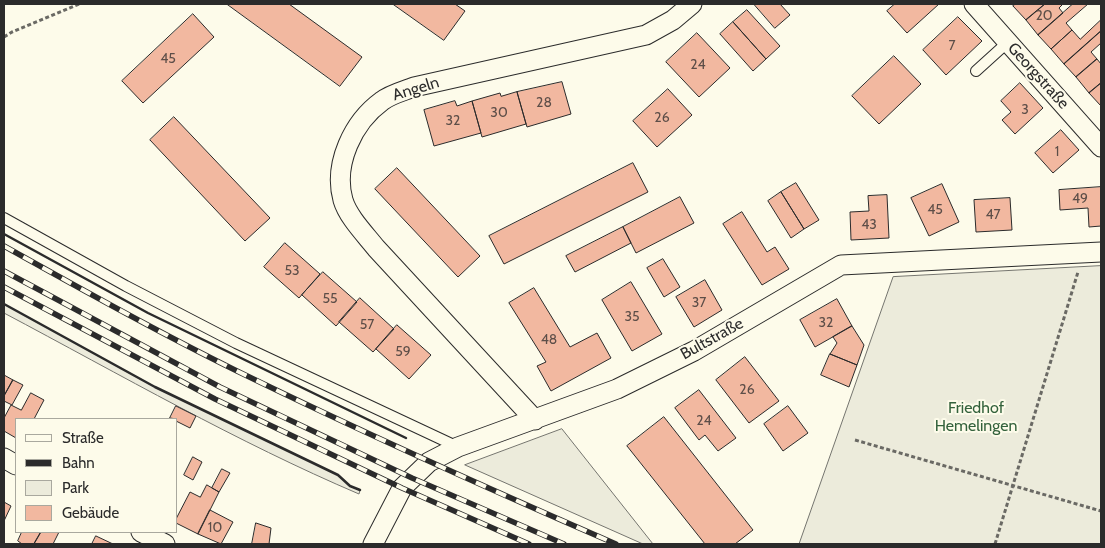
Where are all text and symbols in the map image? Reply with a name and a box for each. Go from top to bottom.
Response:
house number: 20 [1035,8,1053,24]
house number: 7 [948,38,956,54]
street label: Georgstraße [1003,39,1073,113]
house number: 45 [160,51,176,67]
house number: 24 [690,57,706,73]
street label: Angeln [390,73,442,105]
house number: 28 [536,95,552,111]
house number: 3 [1021,102,1029,118]
house number: 30 [490,105,508,121]
house number: 26 [654,110,670,126]
house number: 32 [446,113,460,129]
house number: 1 [1055,144,1059,160]
house number: 49 [1072,191,1088,207]
house number: 45 [927,202,943,218]
house number: 47 [985,207,1001,223]
house number: 43 [861,217,877,233]
house number: 53 [284,263,300,279]
house number: 55 [322,291,338,307]
house number: 37 [692,295,706,311]
house number: 35 [624,309,640,325]
street label: Bultstraße [677,314,747,364]
house number: 32 [819,315,833,331]
house number: 57 [360,317,374,333]
house number: 48 [541,332,557,348]
house number: 59 [395,344,411,360]
house number: 26 [739,382,755,398]
park label: Friedhof Hemelingen [935,398,1017,436]
house number: 24 [696,413,712,429]
legend [15,418,178,533]
text: Straße [62,429,104,447]
text: Bahn [62,454,95,472]
text: Park [62,479,89,497]
text: Gebäude [62,504,119,522]
house number: 10 [208,520,222,536]

